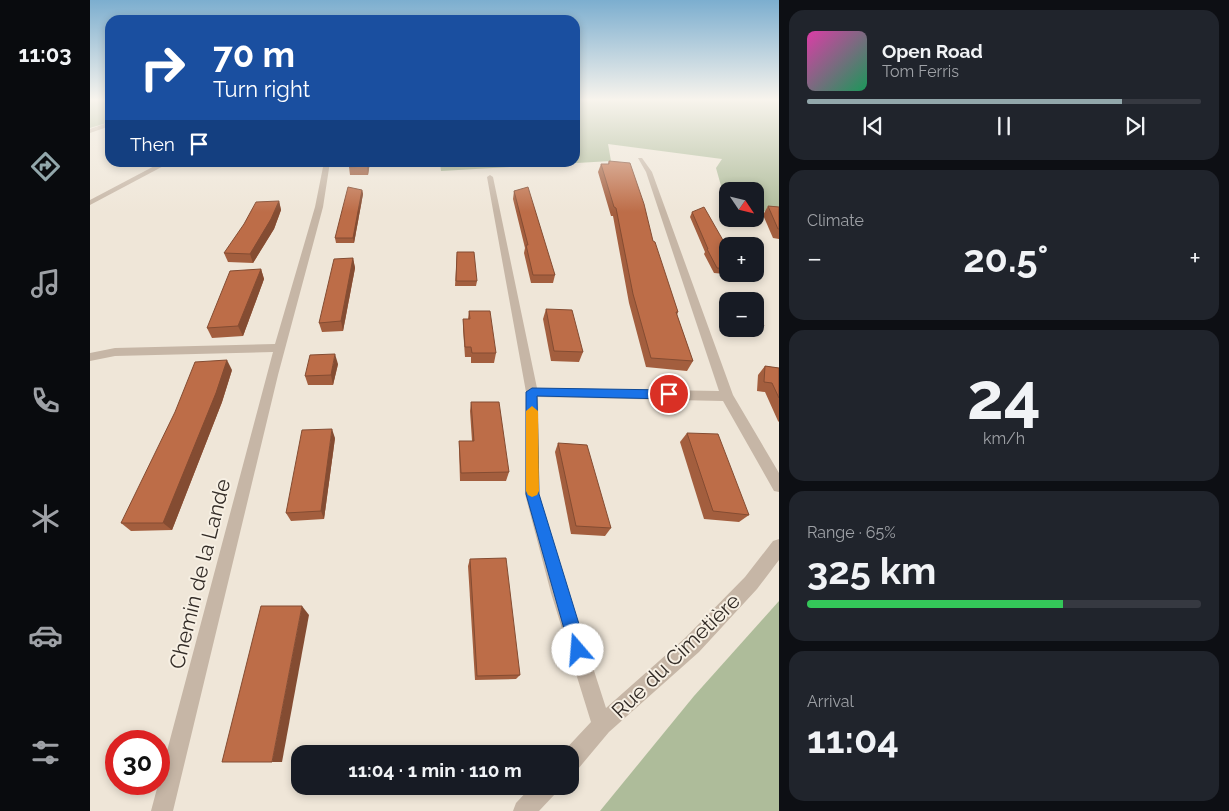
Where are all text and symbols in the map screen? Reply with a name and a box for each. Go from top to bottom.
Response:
text: 70 m [213,34,295,75]
icon: right [130,35,195,100]
text: Open Road [882,40,983,62]
text: 11:03 [19,41,71,67]
text: Tom Ferris [882,62,959,81]
text: Turn right [213,76,310,102]
icon: previous [859,112,887,140]
icon: pause [990,112,1018,140]
icon: next [1121,112,1149,140]
icon: arrive [185,130,213,158]
text: Then [130,133,175,155]
icon: directions [28,149,63,184]
north arrow [719,182,764,228]
map controls [719,182,764,337]
text: Climate [807,211,864,230]
text: 20.5° [963,236,1048,281]
button: + [719,237,764,282]
text: − [807,242,822,275]
text: + [1189,242,1201,275]
icon: music [28,266,63,301]
button: − [719,292,764,337]
text: 24 [967,358,1041,434]
pin [648,373,690,415]
icon: arrive [655,380,683,408]
icon: phone [28,383,63,418]
text: km/h [983,429,1025,448]
street label: Chemin de la Lande [164,476,235,672]
icon: climate [28,501,63,536]
text: Range · 65% [807,523,896,542]
text: 325 km [807,548,936,593]
street label: Rue du Cimetière [606,588,745,723]
icon: car [28,618,63,653]
position arrow [551,623,603,675]
text: Arrival [807,692,854,711]
text: 11:04 [807,717,899,762]
speed limit sign: 30 [105,730,170,795]
icon: filters [28,735,63,770]
text: 11:04 · 1 min · 110 m [348,759,522,781]

